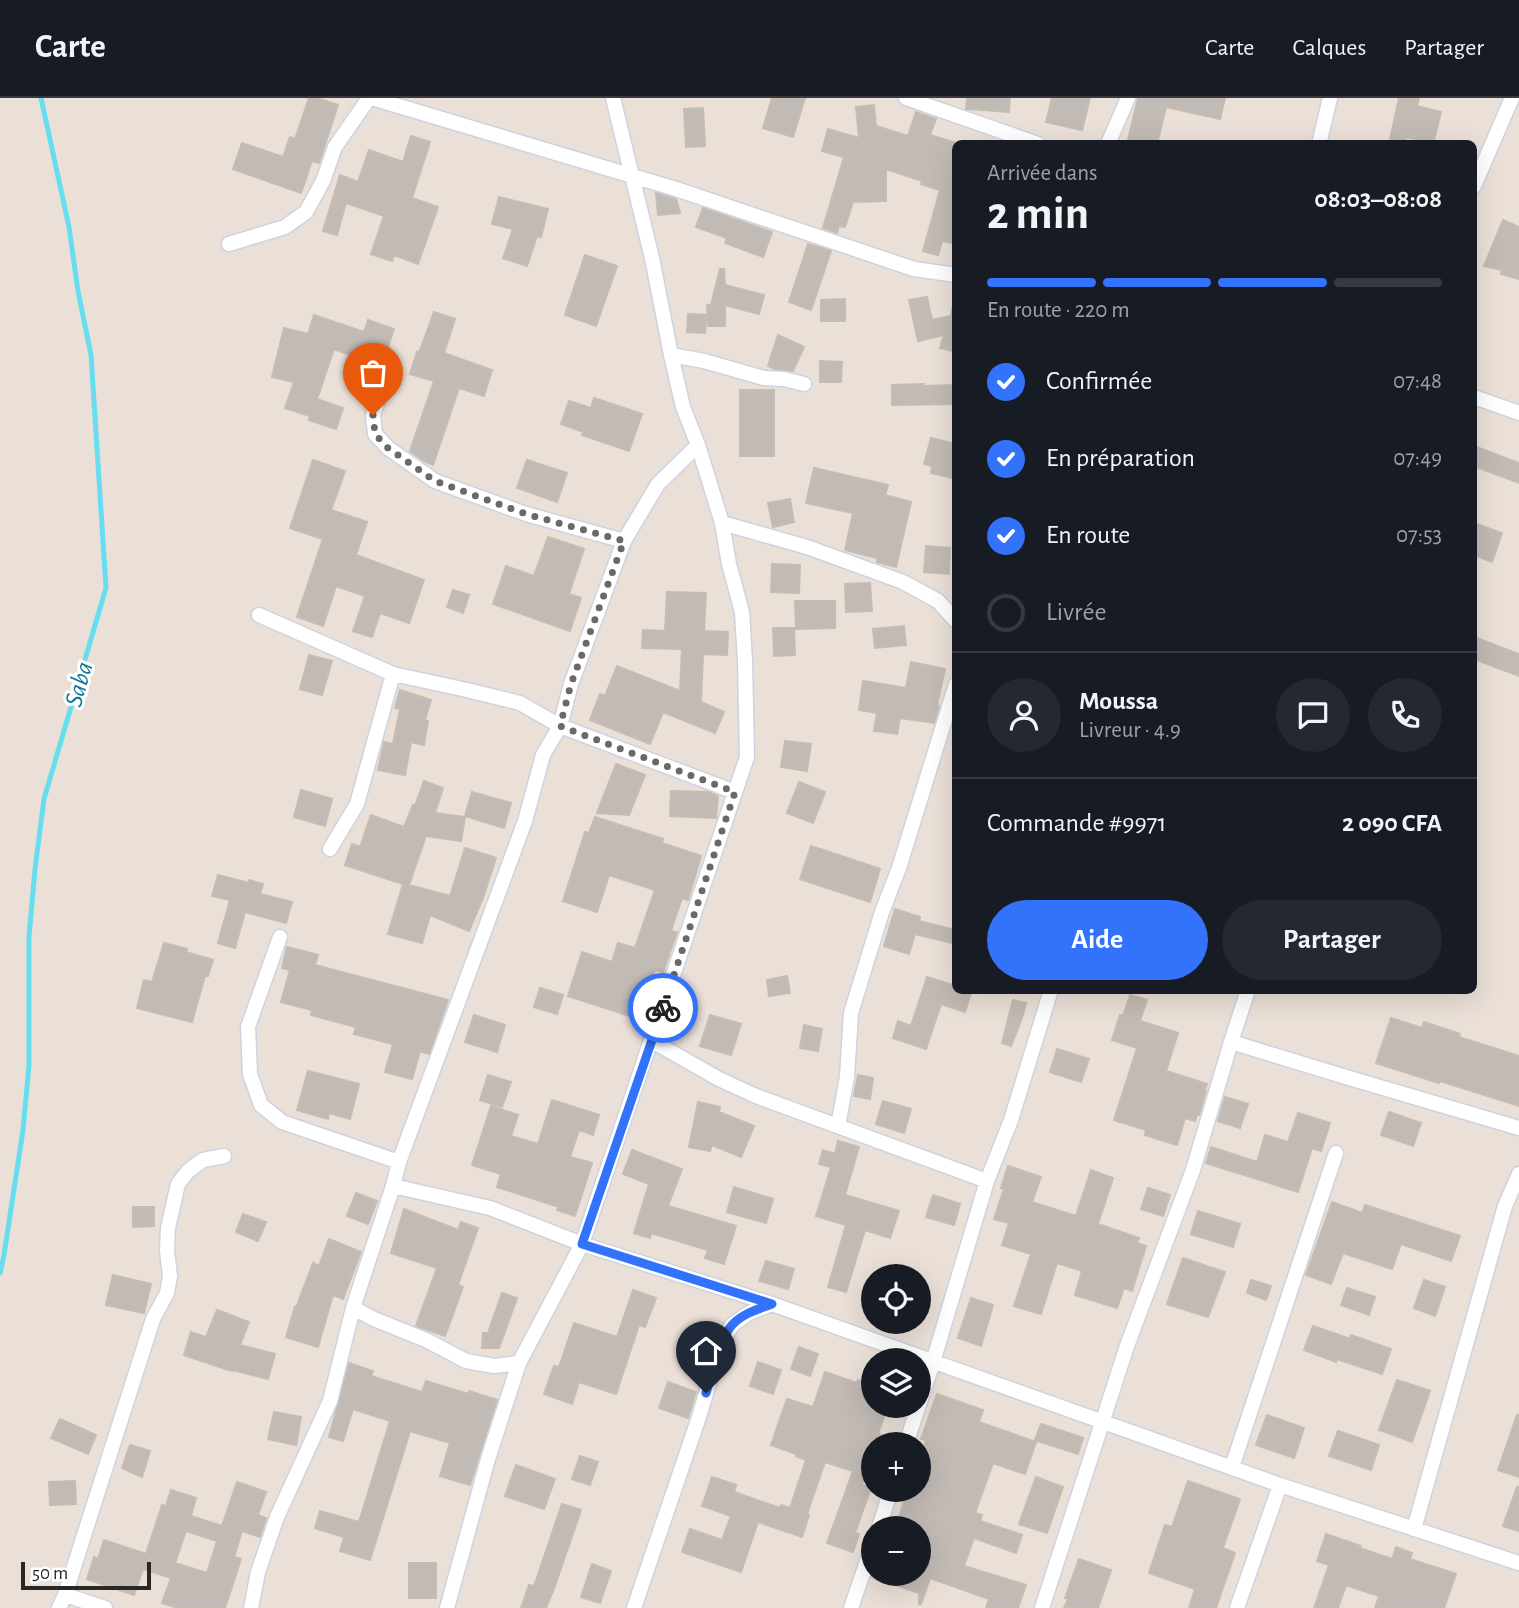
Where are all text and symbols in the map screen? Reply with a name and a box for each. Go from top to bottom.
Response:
text: Carte [35,31,106,64]
text: Carte [1205,36,1254,60]
text: Calques [1292,36,1366,60]
text: Partager [1404,36,1484,60]
text: Arrivée dans [987,162,1098,185]
text: 08:03–08:08 [1314,186,1442,212]
text: 2 min [987,191,1089,237]
text: En route · 220 m [987,299,1130,322]
pin [343,343,403,415]
icon: bag [354,354,392,392]
icon: check [987,363,1025,401]
text: Confirmée [1046,368,1152,394]
text: 07:48 [1393,370,1442,393]
icon: check [987,440,1025,478]
text: En préparation [1046,445,1195,471]
text: 07:49 [1393,447,1442,470]
icon: check [987,517,1025,555]
text: En route [1046,522,1130,548]
text: 07:53 [1396,524,1442,547]
text: Livrée [1046,599,1106,625]
water label: Saba [60,659,98,710]
button: person [987,678,1061,752]
button: chat [1276,678,1350,752]
button: phone [1368,678,1442,752]
text: Moussa [1079,688,1158,714]
text: Livreur · 4.9 [1079,719,1181,742]
text: Commande #9971 [987,810,1166,836]
text: 2 090 CFA [1342,810,1442,836]
button: Aide [987,900,1208,980]
button: Partager [1222,900,1442,980]
courier [628,973,698,1043]
icon: bike [644,989,682,1027]
map controls [861,1264,931,1586]
button: locate [861,1264,931,1334]
pin [676,1321,736,1393]
icon: home [687,1332,725,1370]
button: layers [861,1348,931,1418]
button: + [861,1432,931,1502]
button: − [861,1516,931,1586]
scale bar [21,1559,150,1591]
text: 50 m [32,1564,68,1583]

